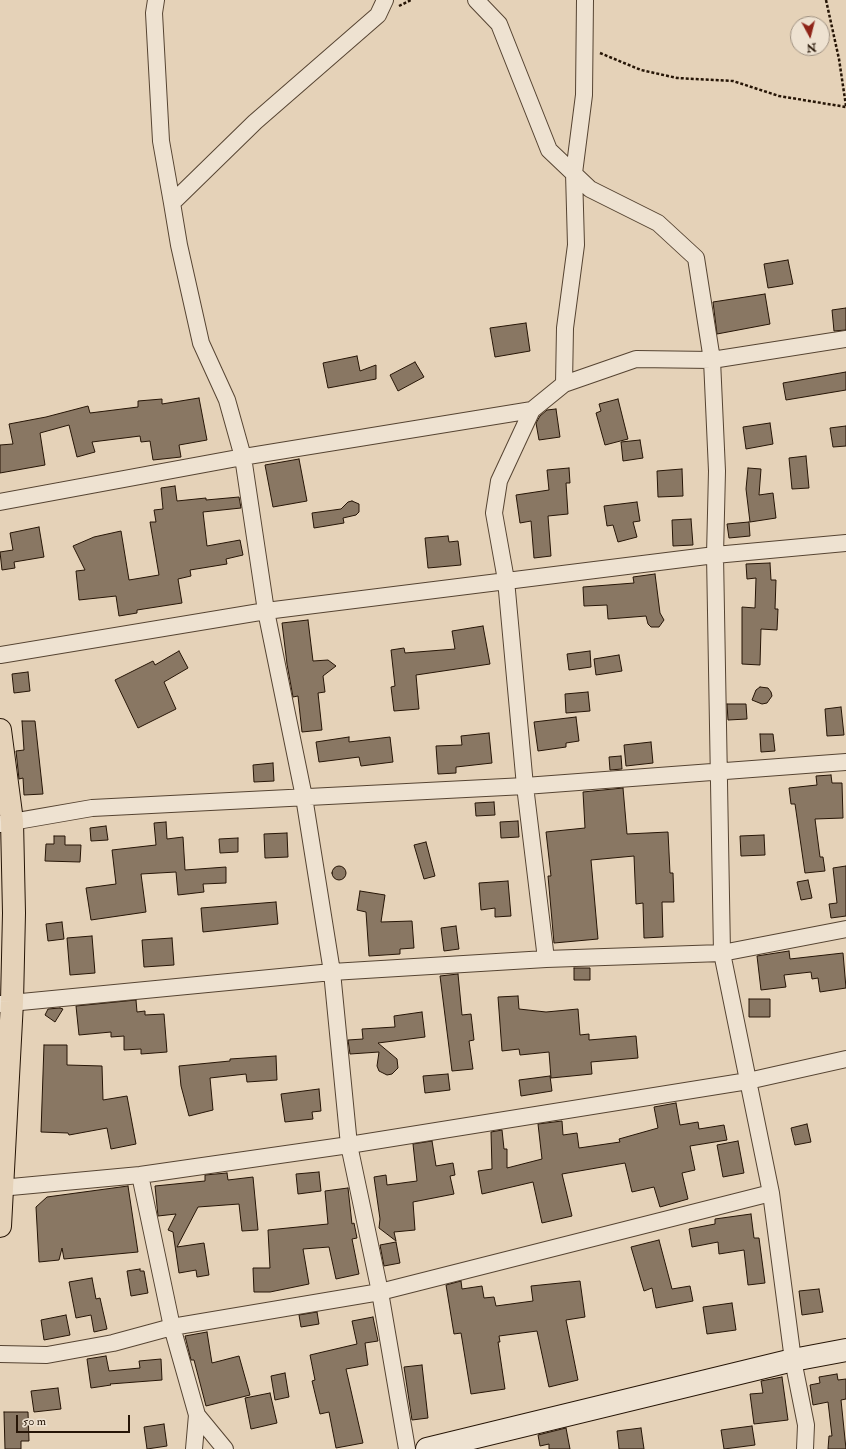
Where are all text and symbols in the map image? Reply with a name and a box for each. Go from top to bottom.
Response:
north arrow [790,16,830,56]
text: N [806,40,817,54]
scale bar [18,1407,132,1433]
text: 50 m [23,1414,46,1429]

